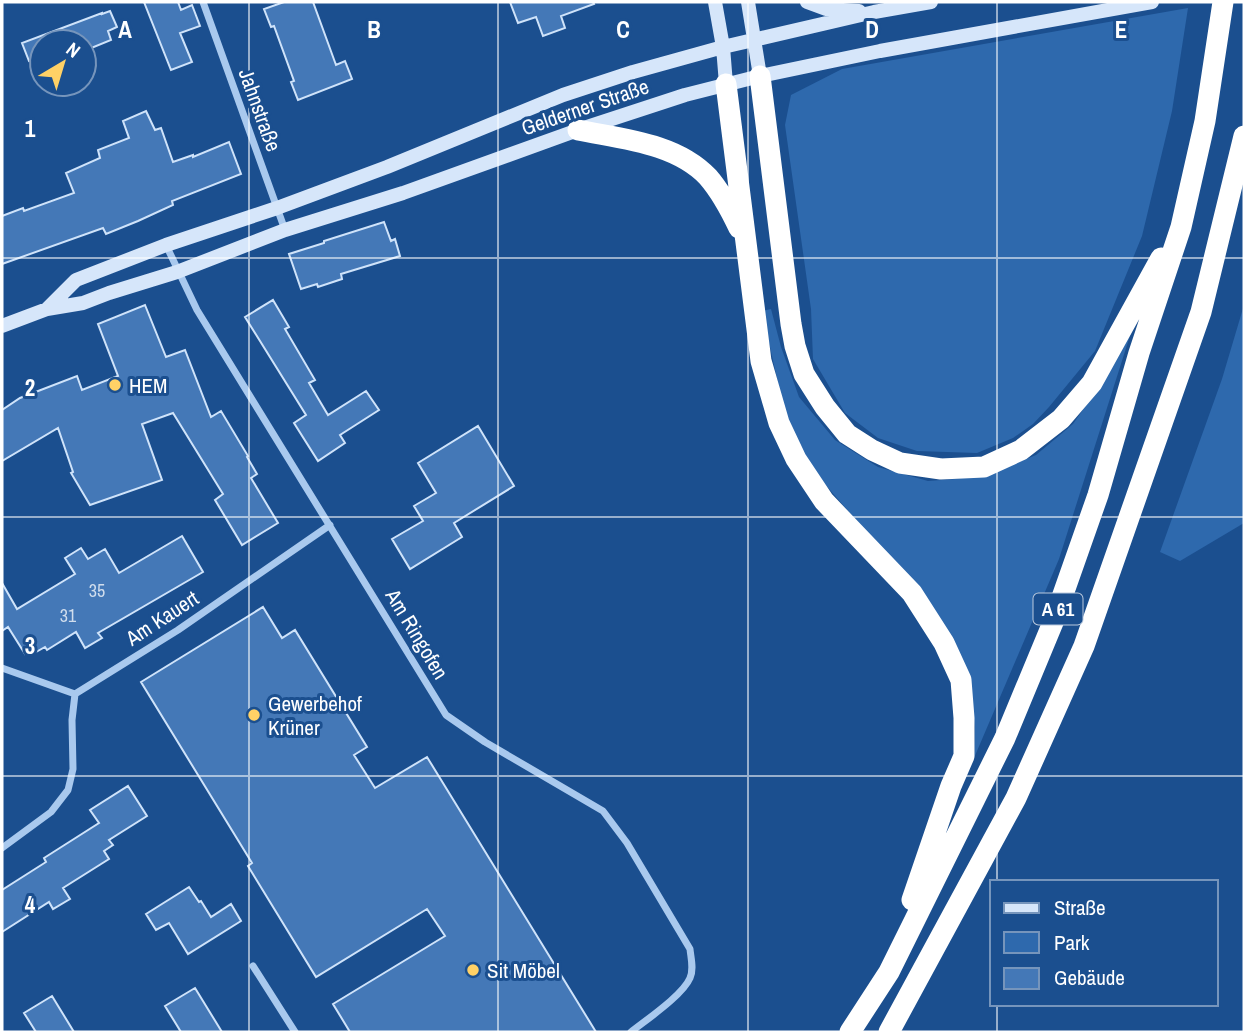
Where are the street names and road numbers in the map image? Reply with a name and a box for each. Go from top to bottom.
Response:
street label: Jahnstraße [232,65,288,155]
street label: Gelderner Straße [517,72,653,142]
street label: Am Ringofen [378,583,455,685]
street label: Am Kauert [119,584,204,653]
road number: A 61 [1034,594,1082,624]

